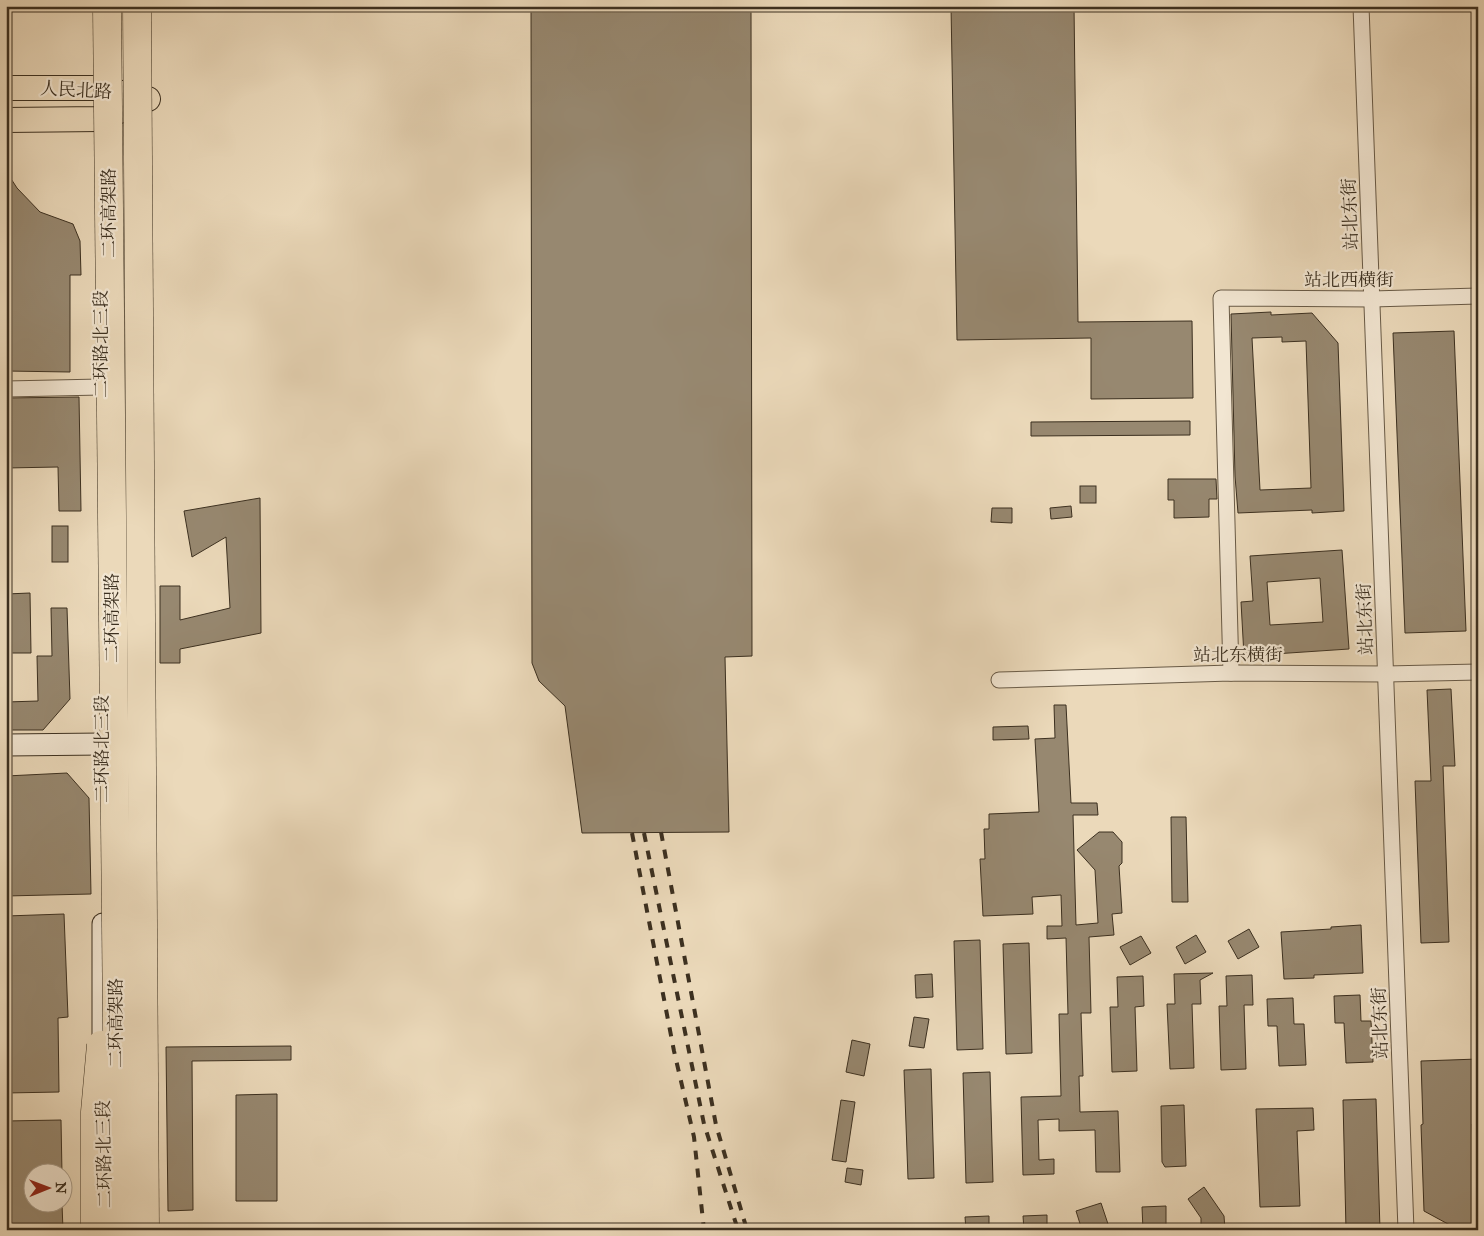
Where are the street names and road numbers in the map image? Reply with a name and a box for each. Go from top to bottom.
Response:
street label: 人民北路 [39,77,113,103]
street label: 二环高架路 [98,168,120,258]
street label: 站北东街 [1338,178,1362,250]
street label: 站北西横街 [1304,269,1394,291]
street label: 二环路北三段 [90,290,112,398]
street label: 二环高架路 [101,573,123,663]
street label: 站北东街 [1353,583,1377,655]
street label: 站北东横街 [1193,644,1283,666]
street label: 二环路北三段 [91,695,113,803]
street label: 二环高架路 [105,978,127,1068]
street label: 站北东街 [1368,987,1392,1059]
street label: 二环路北三段 [92,1100,116,1208]

